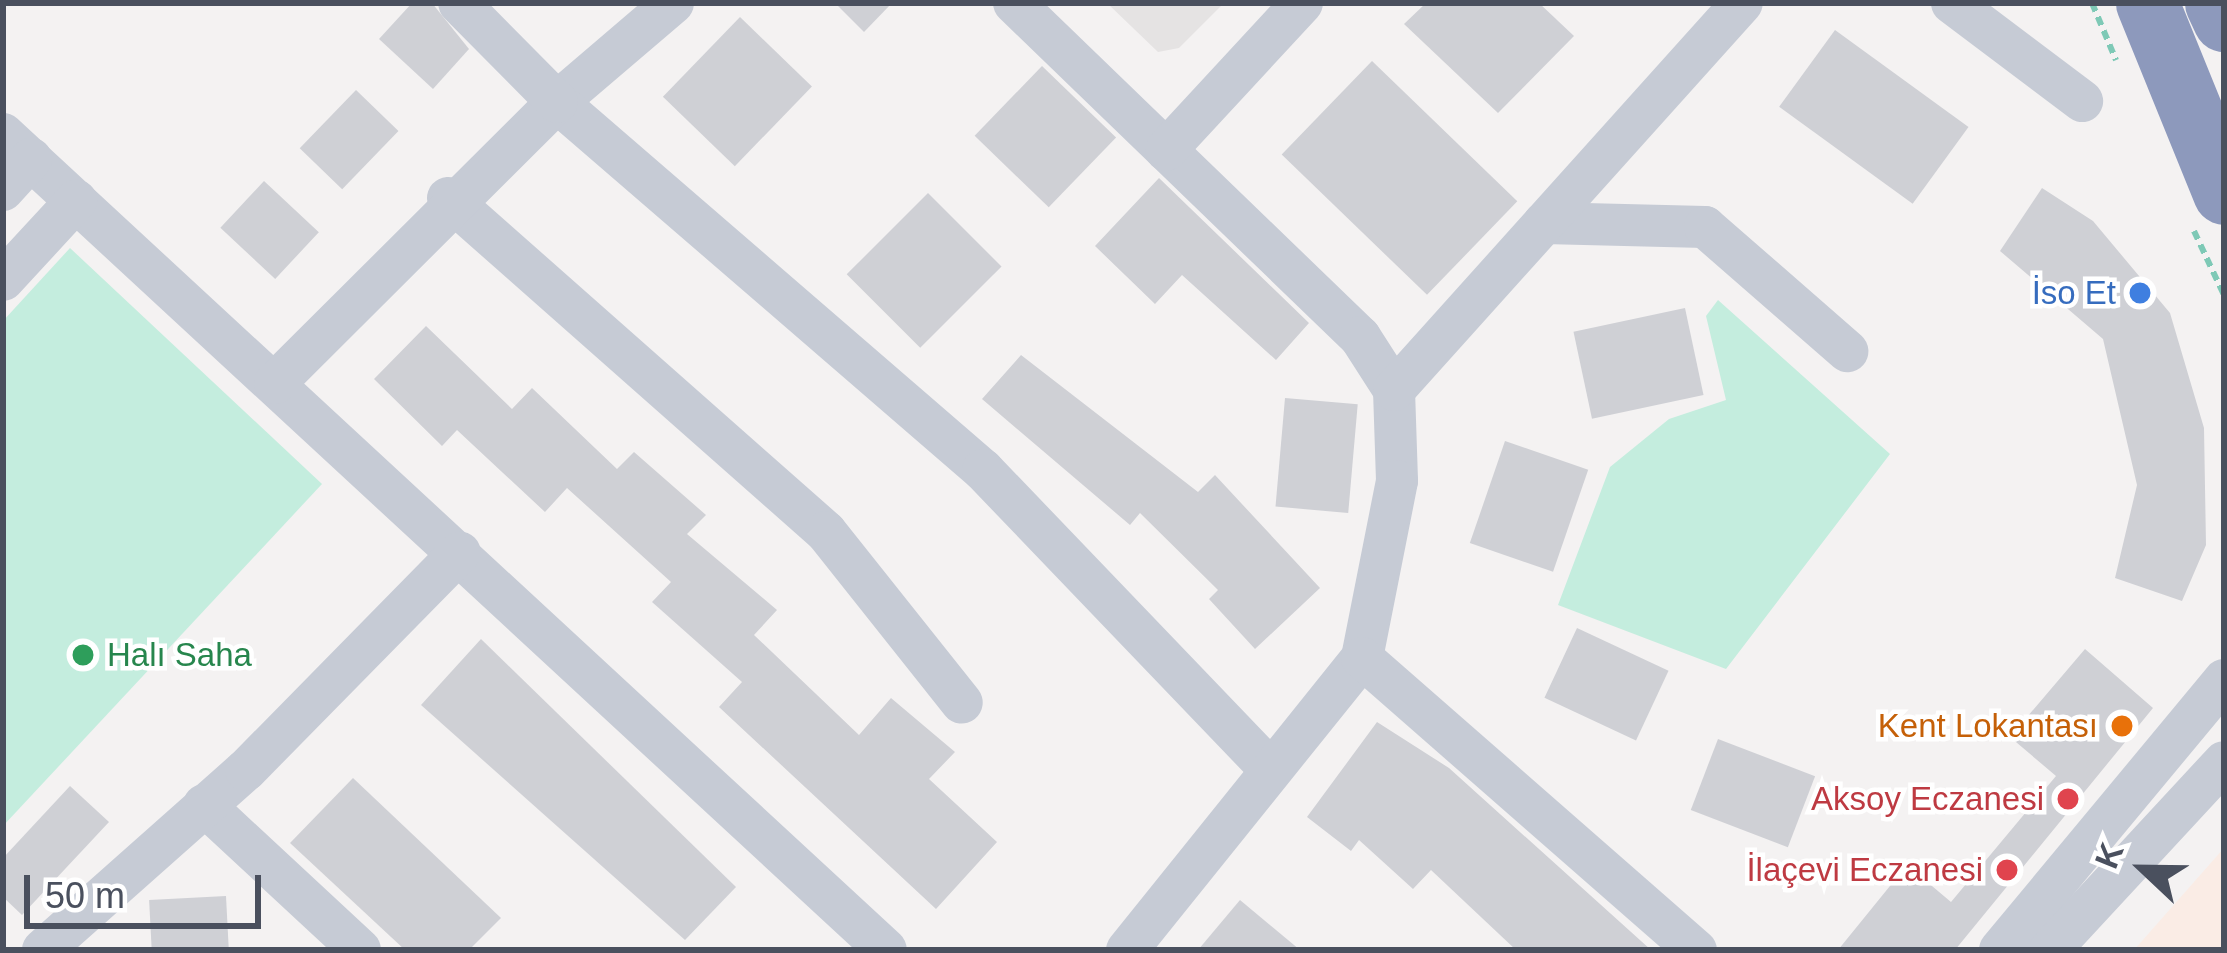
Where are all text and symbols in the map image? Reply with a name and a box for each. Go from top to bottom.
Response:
place label: İso Et [2032,273,2116,313]
marker: İso Et [2127,280,2153,306]
place label: Halı Saha [107,635,252,675]
marker: Halı Saha [70,642,96,668]
place label: Kent Lokantası [1878,706,2098,746]
marker: Kent Lokantası [2109,713,2135,739]
place label: Aksoy Eczanesi [1811,779,2044,819]
marker: Aksoy Eczanesi [2055,786,2081,812]
north arrow [2083,809,2203,929]
text: K [2088,837,2131,873]
place label: İlaçevi Eczanesi [1746,850,1983,890]
scale bar [30,851,267,925]
marker: İlaçevi Eczanesi [1994,857,2020,883]
text: 50 m [45,875,125,916]

